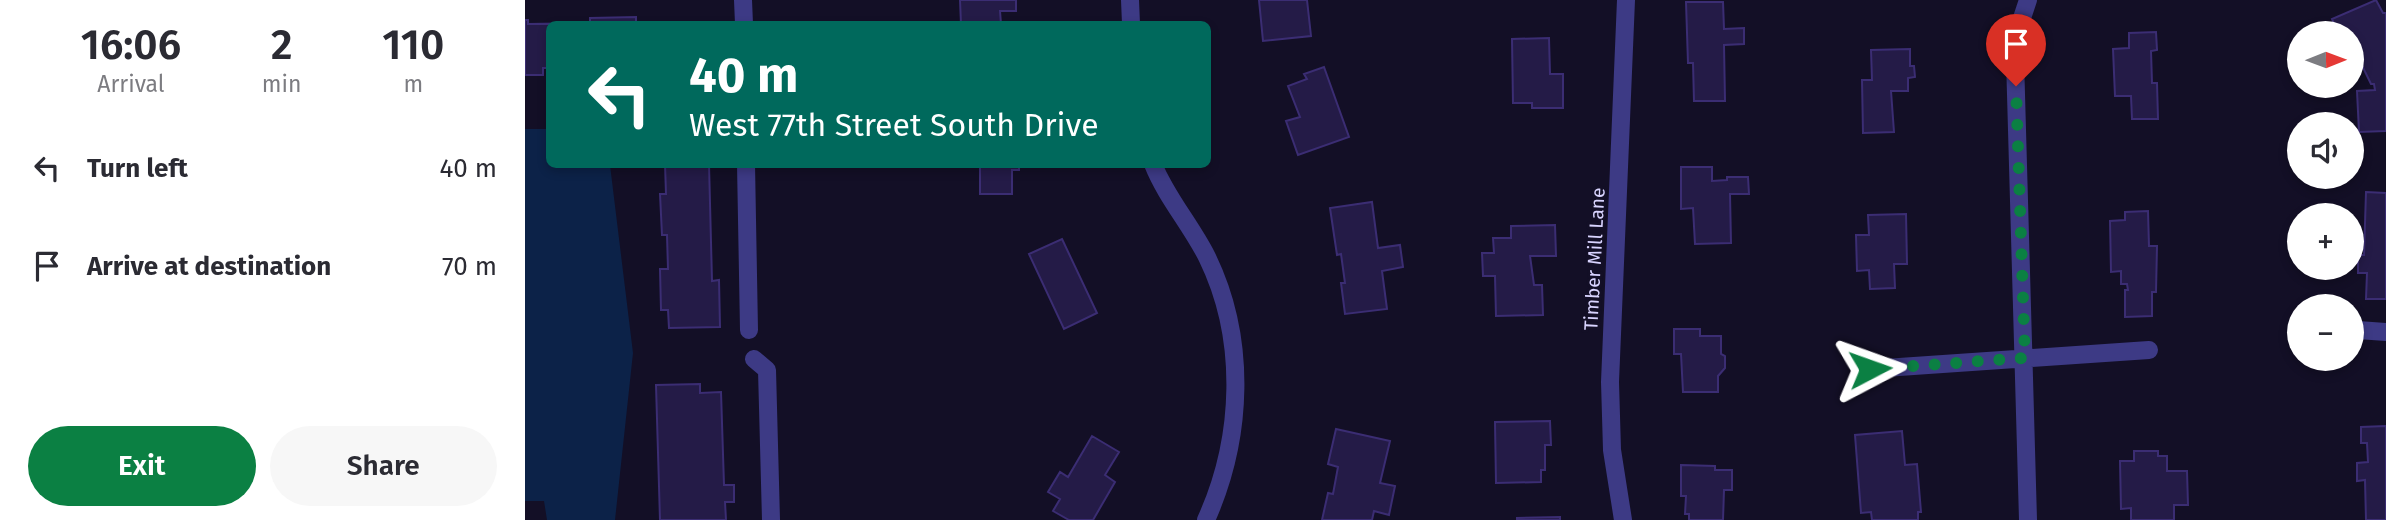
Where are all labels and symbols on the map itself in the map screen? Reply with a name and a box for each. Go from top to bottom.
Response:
pin [1986,14,2046,86]
north arrow [2287,21,2364,98]
street label: Timber Mill Lane [1579,187,1610,331]
position arrow [1833,332,1907,406]

